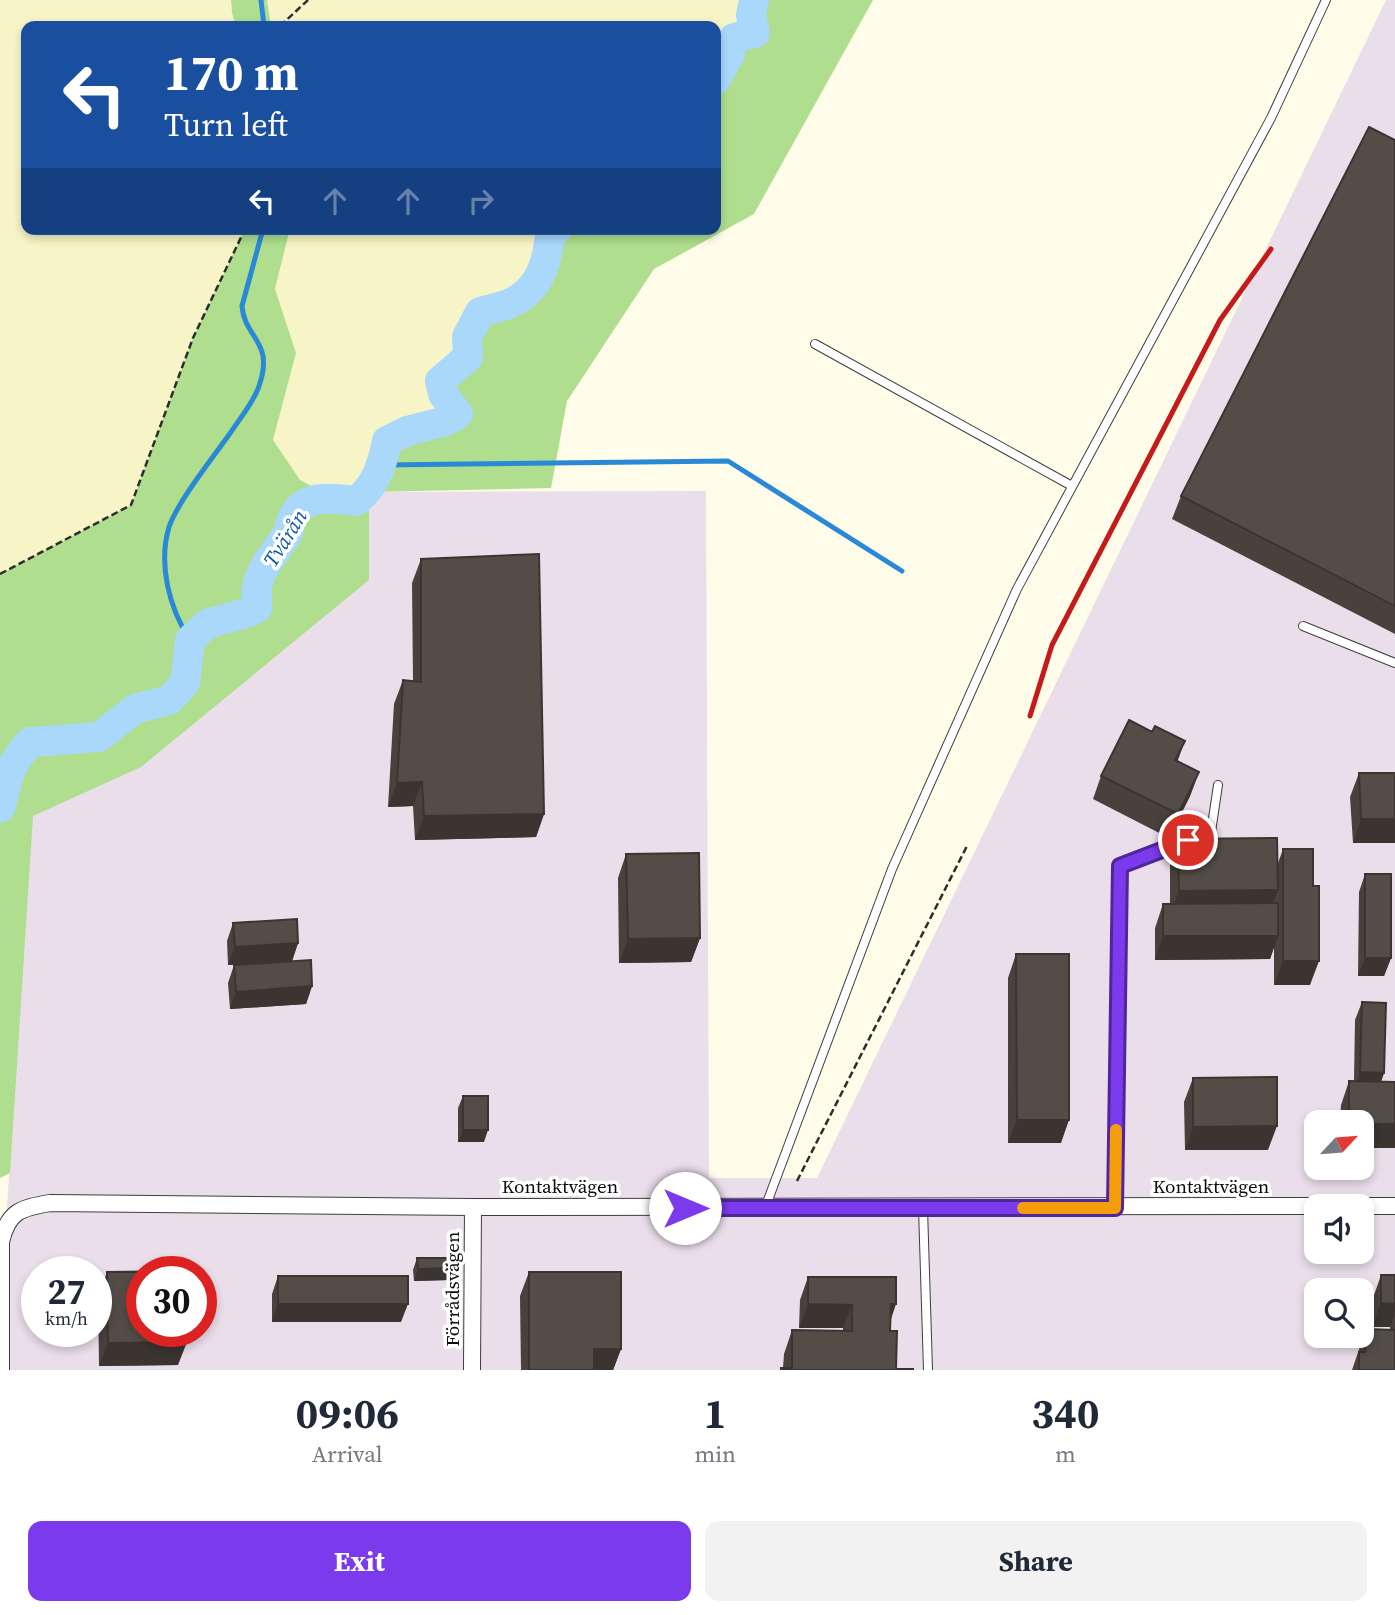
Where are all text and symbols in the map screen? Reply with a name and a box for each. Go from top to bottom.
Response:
text: 170 m [164,39,299,106]
icon: left [49,49,140,140]
text: Turn left [164,103,288,147]
icon: left [243,182,281,220]
icon: ahead [316,182,354,220]
icon: ahead [389,182,427,220]
icon: right [462,182,500,220]
water label: Tvärån [256,504,314,572]
pin [1158,810,1218,870]
icon: arrive [1169,821,1207,859]
north arrow [1304,1110,1374,1180]
map controls [1304,1110,1374,1348]
position arrow [648,1171,722,1245]
street label: Kontaktvägen [502,1173,618,1199]
street label: Kontaktvägen [1153,1173,1269,1199]
button: sound [1304,1194,1374,1264]
street label: Förrådsvägen [439,1232,465,1346]
speed limit sign: 30 [126,1256,217,1347]
text: 27 [48,1268,85,1316]
button: search [1304,1278,1374,1348]
text: km/h [45,1306,88,1331]
text: 09:06 [295,1384,399,1442]
text: 1 [704,1384,727,1442]
text: 340 [1031,1384,1100,1442]
text: Arrival [312,1438,383,1470]
text: min [694,1438,736,1470]
text: m [1055,1438,1076,1470]
button: Exit [28,1521,691,1601]
button: Share [705,1521,1367,1601]

